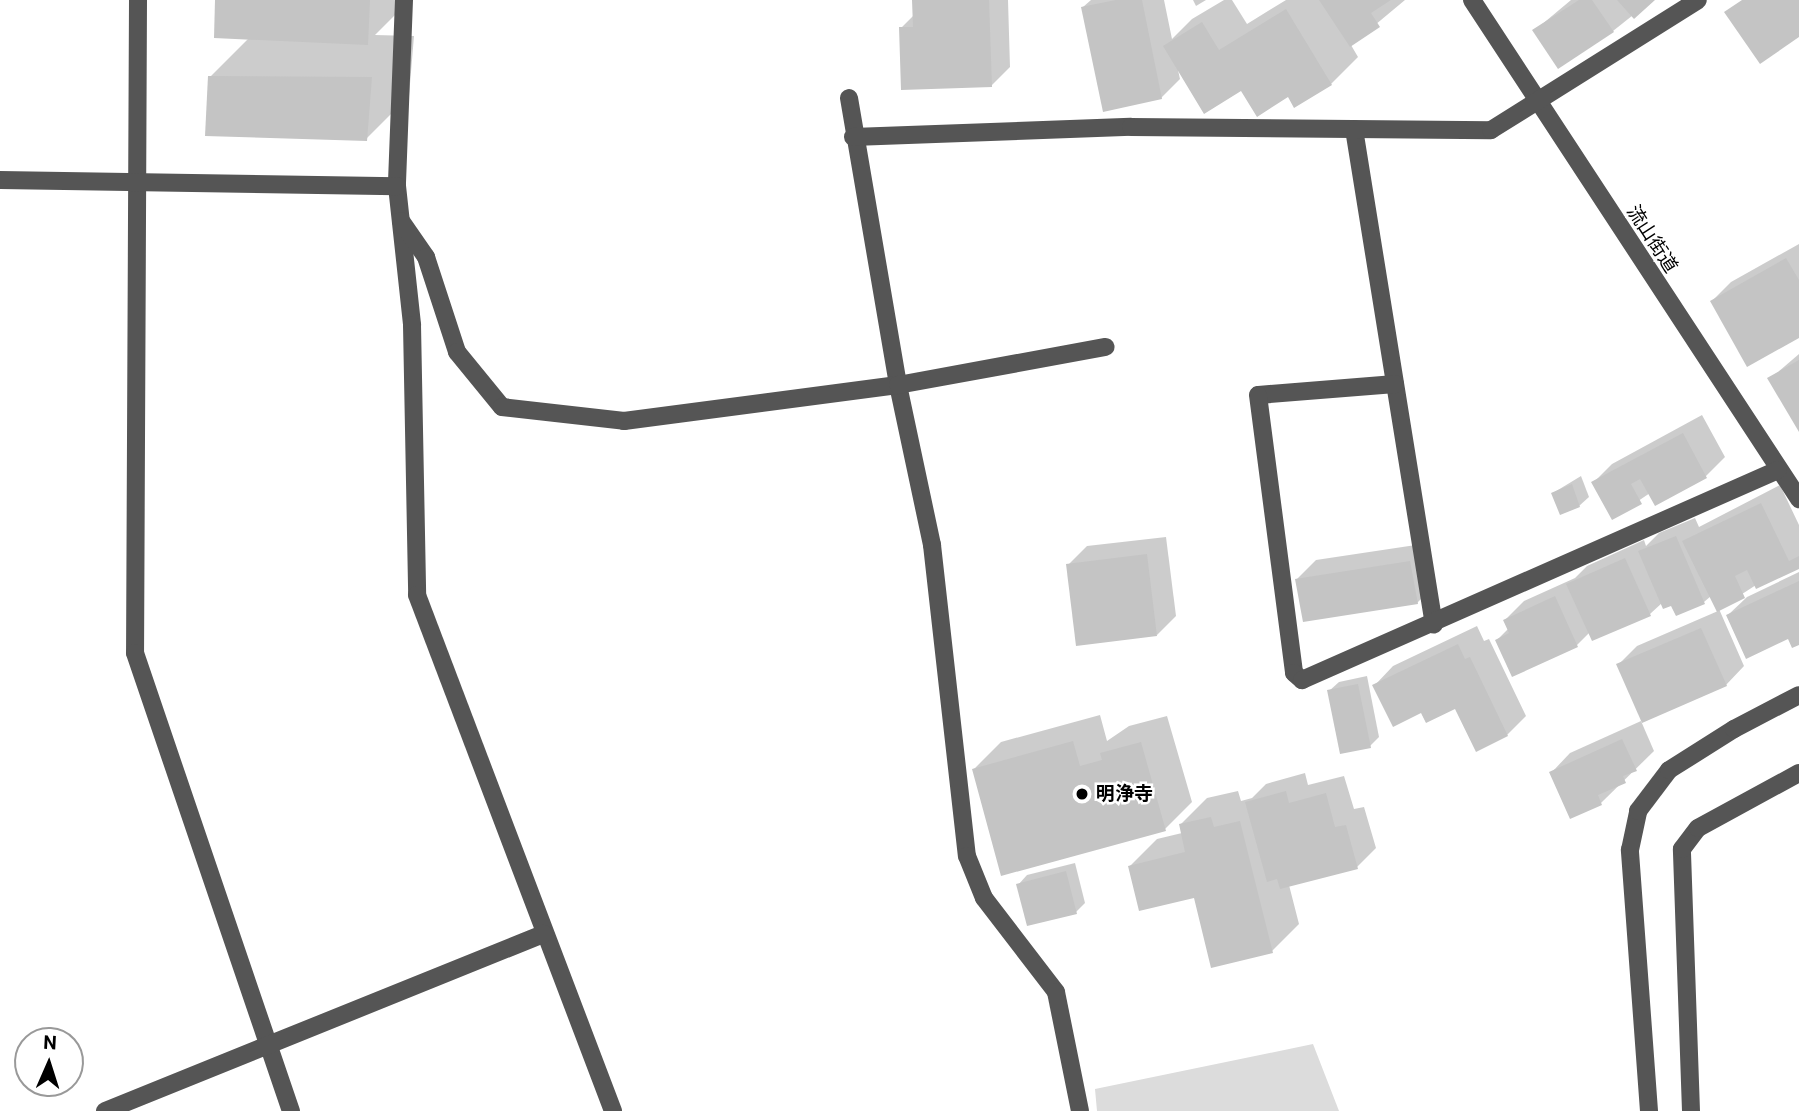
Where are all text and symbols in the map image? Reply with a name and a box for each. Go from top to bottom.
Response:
street label: 流山街道 [1622,201,1682,277]
place label: 明浄寺 [1096,783,1153,805]
marker: 明浄寺 [1074,786,1090,802]
north arrow [14,1027,84,1097]
text: N [43,1031,57,1054]

